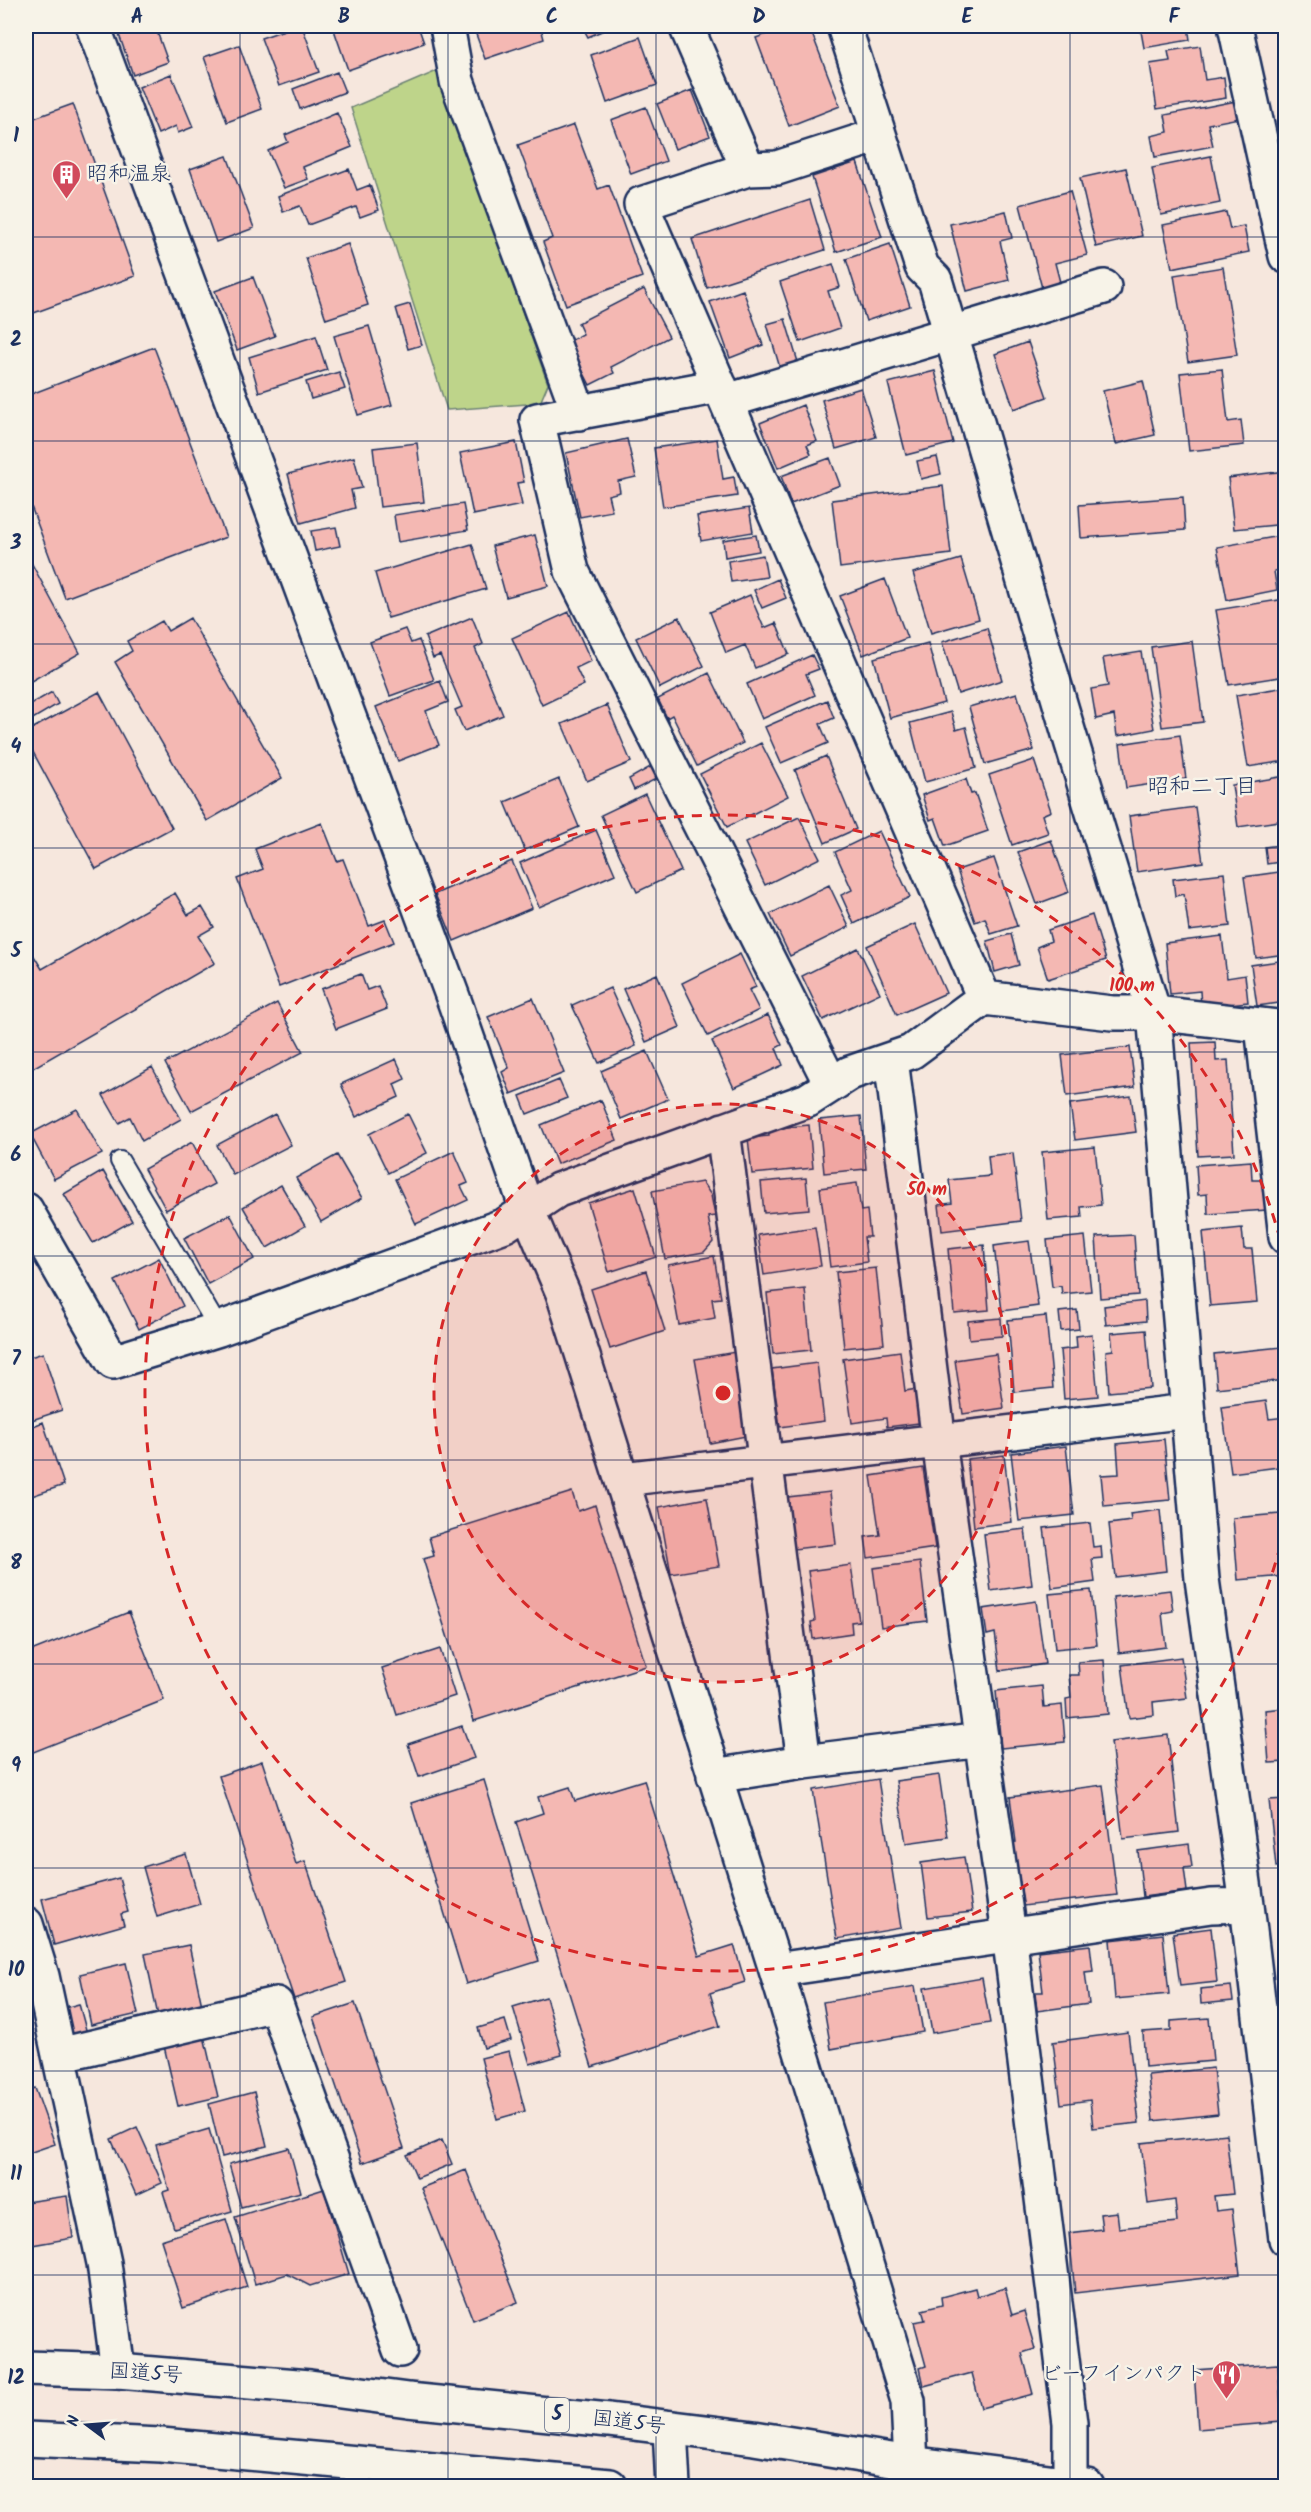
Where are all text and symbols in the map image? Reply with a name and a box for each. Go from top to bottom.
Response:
text: A [131,2,143,34]
text: B [338,2,350,34]
text: C [546,2,558,34]
text: D [752,2,766,34]
text: E [961,2,973,34]
text: F [1169,2,1181,34]
text: 1 [13,121,19,153]
building icon: 昭和温泉 [50,158,82,200]
place label: 昭和温泉 [87,158,171,191]
text: 2 [10,325,22,357]
text: 3 [10,528,22,560]
text: 4 [11,732,22,764]
district label: 昭和二丁目 [1147,770,1257,805]
text: 5 [10,936,23,968]
text: 100 m [1109,972,1155,1001]
text: 6 [11,1140,22,1172]
text: 50 m [906,1176,947,1205]
text: 7 [11,1344,21,1376]
centre of rings [713,1383,733,1403]
text: 8 [10,1548,22,1580]
text: 9 [11,1751,21,1783]
text: 10 [8,1955,25,1987]
text: 11 [10,2159,22,2191]
street label: 国道5号 [108,2355,184,2393]
place label: ビーフインパクト [1041,2358,1206,2391]
restaurant icon: ビーフインパクト [1211,2358,1243,2400]
text: 12 [7,2363,25,2395]
north arrow [57,2395,117,2455]
road number: 5 [545,2398,569,2432]
street label: 国道5号 [590,2402,668,2444]
text: N [61,2413,87,2430]

